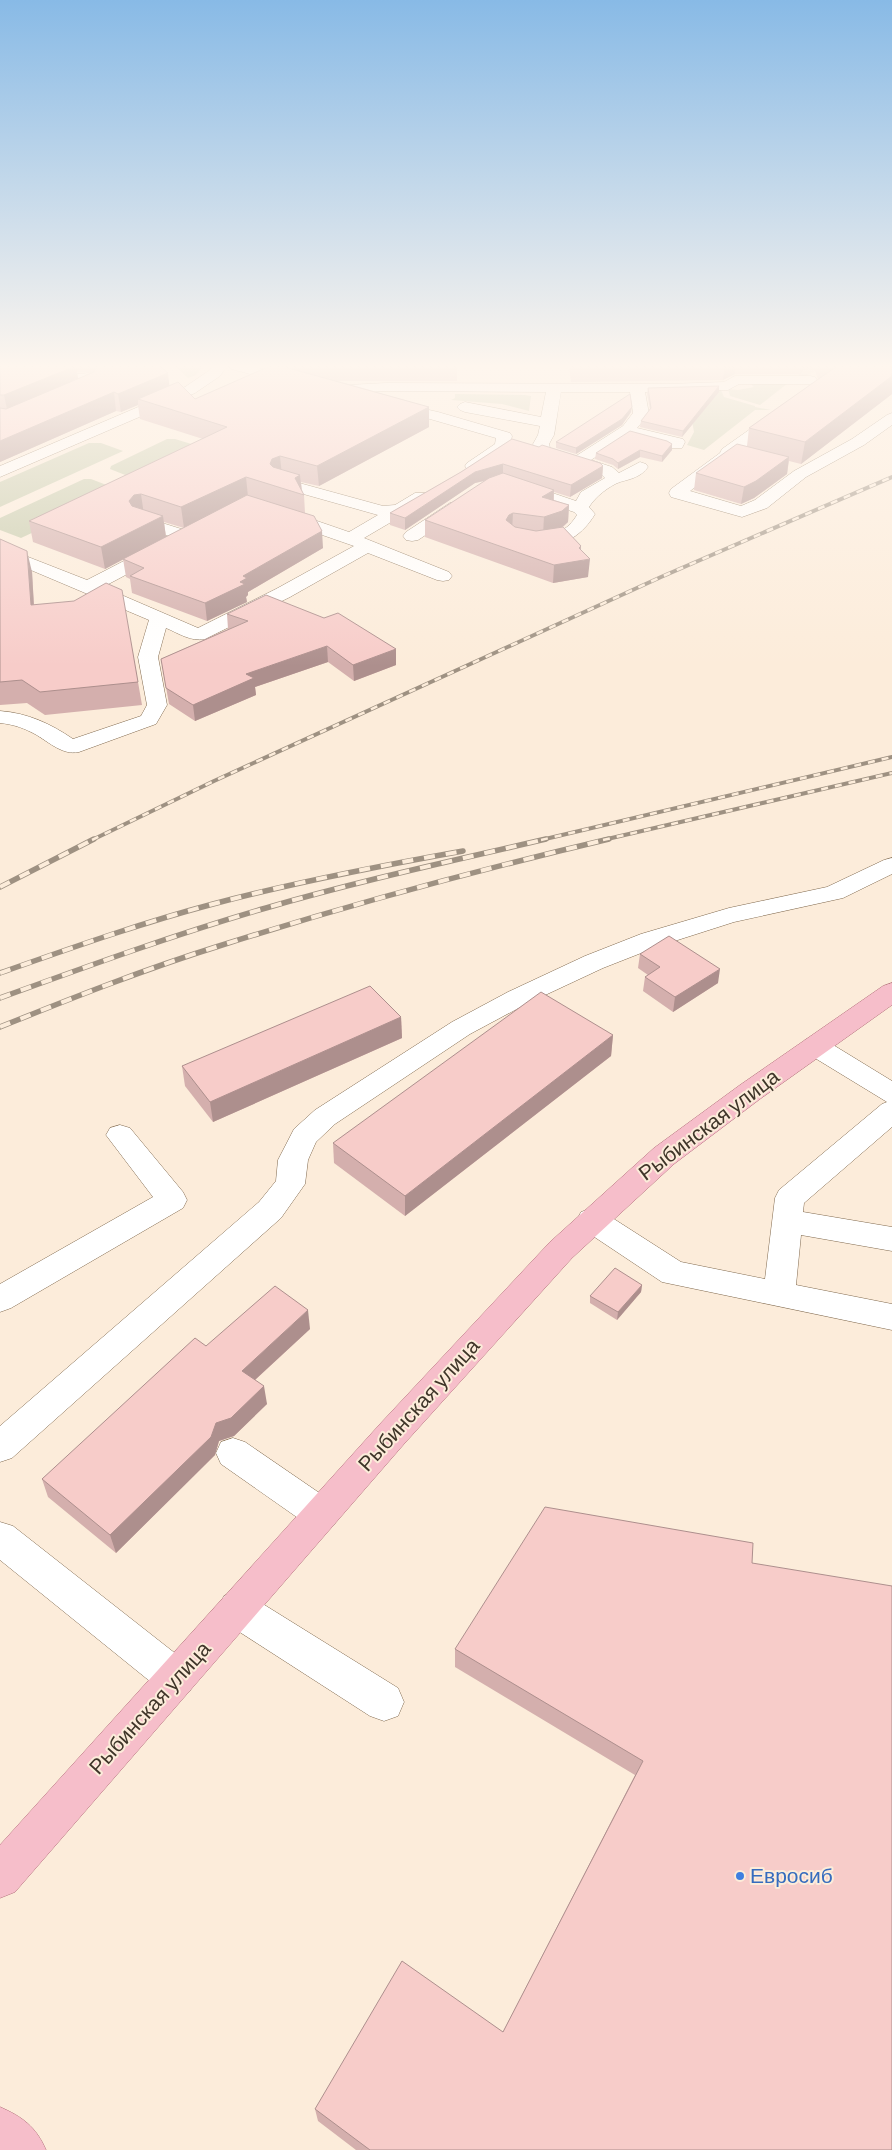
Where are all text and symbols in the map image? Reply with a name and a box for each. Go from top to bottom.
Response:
street label: Рыбинская улица [633,1063,784,1185]
street label: Рыбинская улица [352,1332,484,1475]
street label: Рыбинская улица [83,1635,215,1778]
place label: Евросиб [750,1862,833,1887]
marker: Евросиб [734,1870,746,1882]

